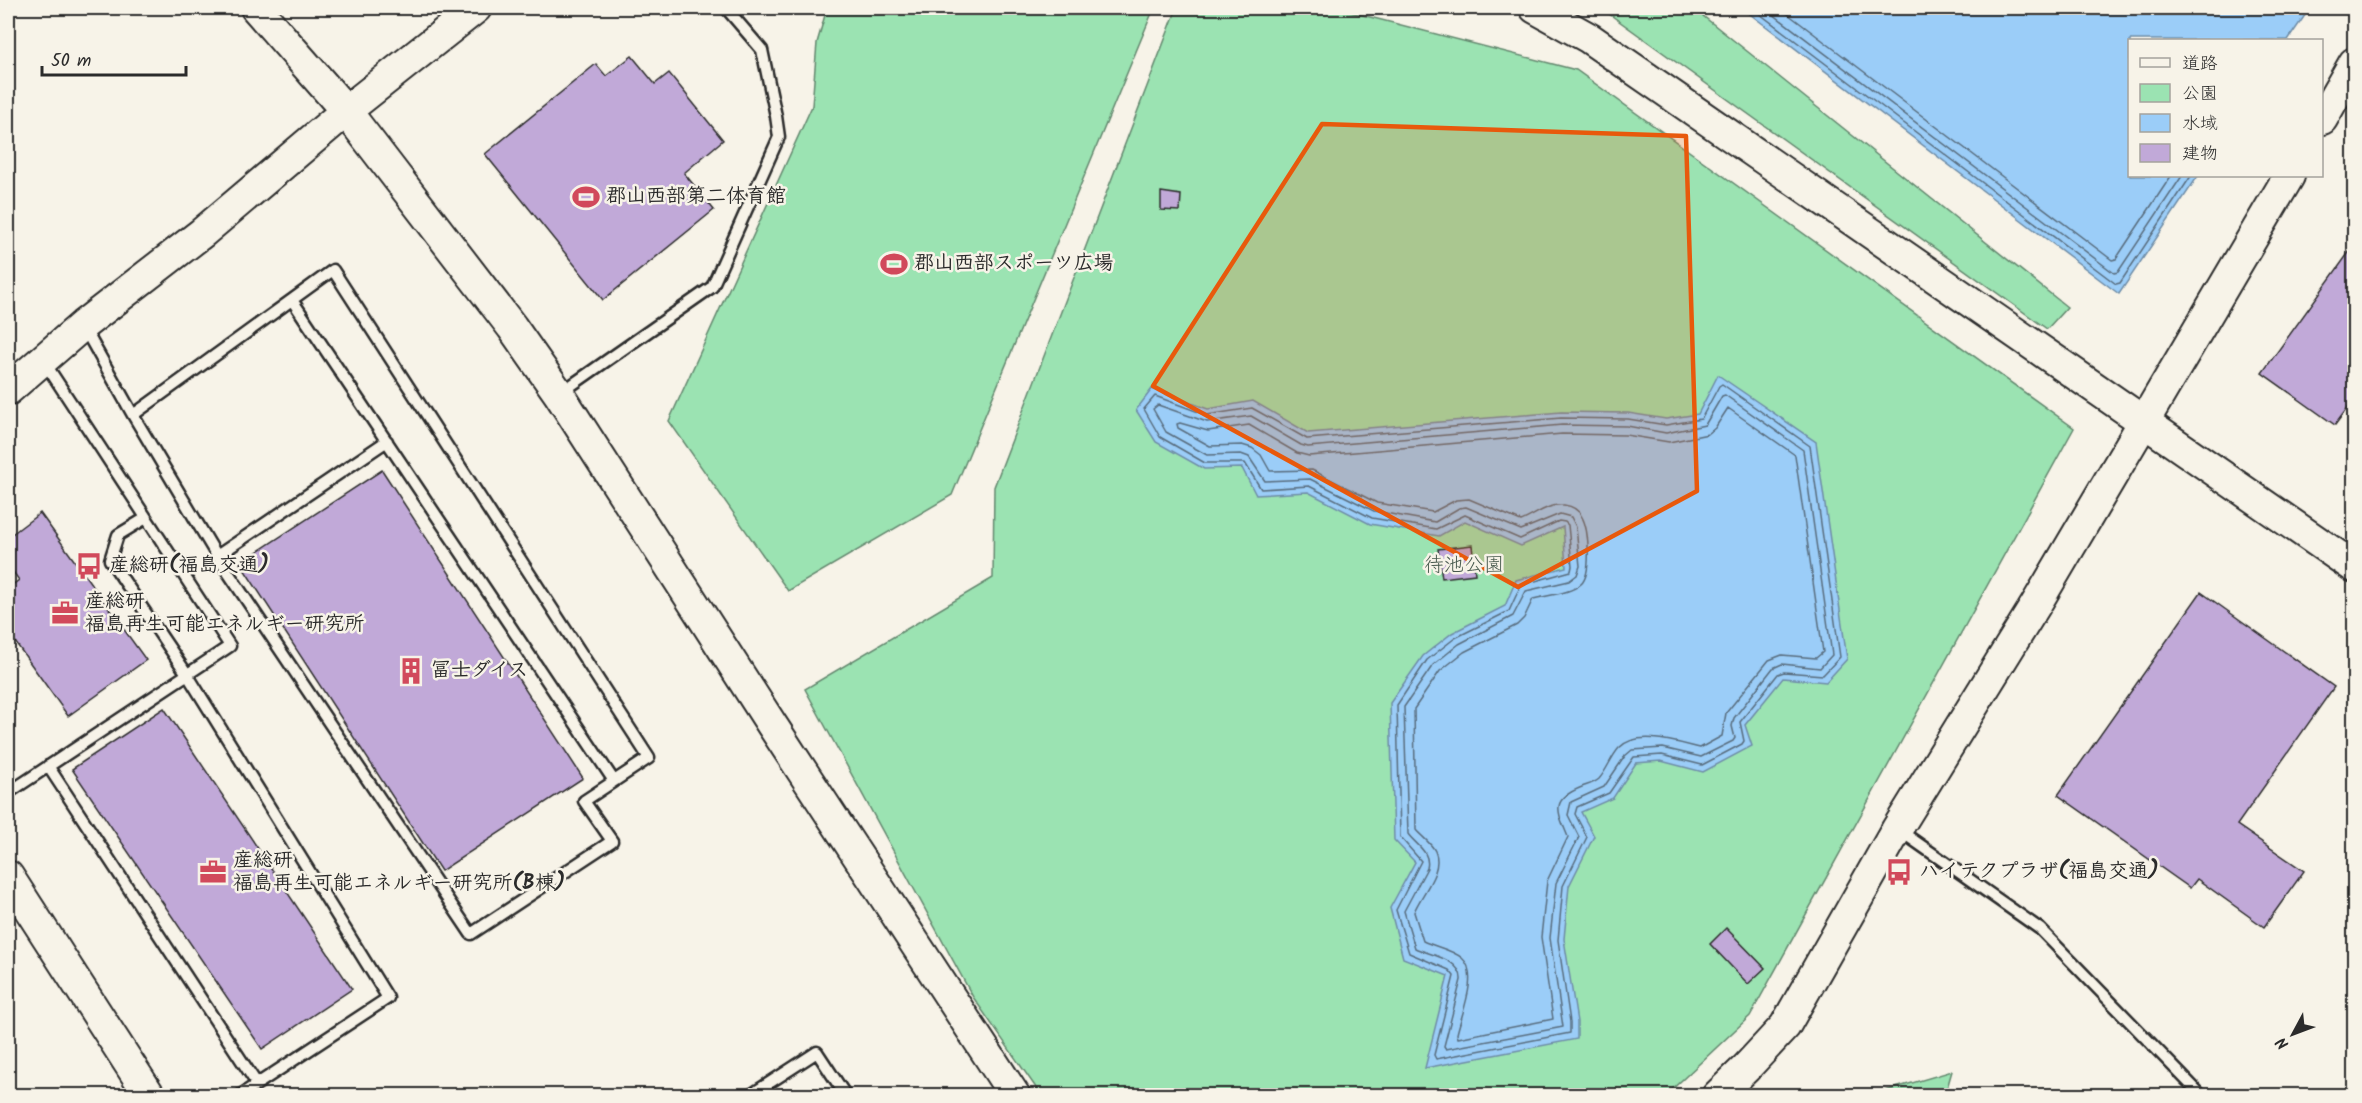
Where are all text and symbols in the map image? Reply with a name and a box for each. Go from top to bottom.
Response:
scale bar [42,39,186,77]
legend [2128,39,2323,177]
text: 50 m [51,47,91,76]
text: 道路 [2182,50,2218,79]
text: 公園 [2182,80,2218,109]
text: 水域 [2182,110,2218,139]
text: 建物 [2182,140,2218,169]
place label: 郡山西部第二体育館 [606,181,786,213]
sports icon: 郡山西部第二体育館 [571,182,601,212]
place label: 郡山西部スポーツ広場 [914,248,1114,280]
sports icon: 郡山西部スポーツ広場 [879,249,909,279]
place label: 産総研(福島交通) [109,550,269,582]
park label: 待池公園 [1424,550,1504,582]
bus stop icon: 産総研(福島交通) [74,551,104,581]
place label: 産総研 福島再生可能エネルギー研究所 [85,586,365,641]
office icon: 産総研 福島再生可能エネルギー研究所 [50,598,80,628]
place label: 冨士ダイス [431,655,528,687]
building icon: 冨士ダイス [396,656,426,686]
place label: 産総研 福島再生可能エネルギー研究所(B棟) [233,845,565,900]
place label: ハイテクプラザ(福島交通) [1919,856,2159,888]
office icon: 産総研 福島再生可能エネルギー研究所(B棟) [198,857,228,887]
bus stop icon: ハイテクプラザ(福島交通) [1884,857,1914,887]
north arrow [2263,1004,2323,1064]
text: N [2270,1031,2296,1055]

